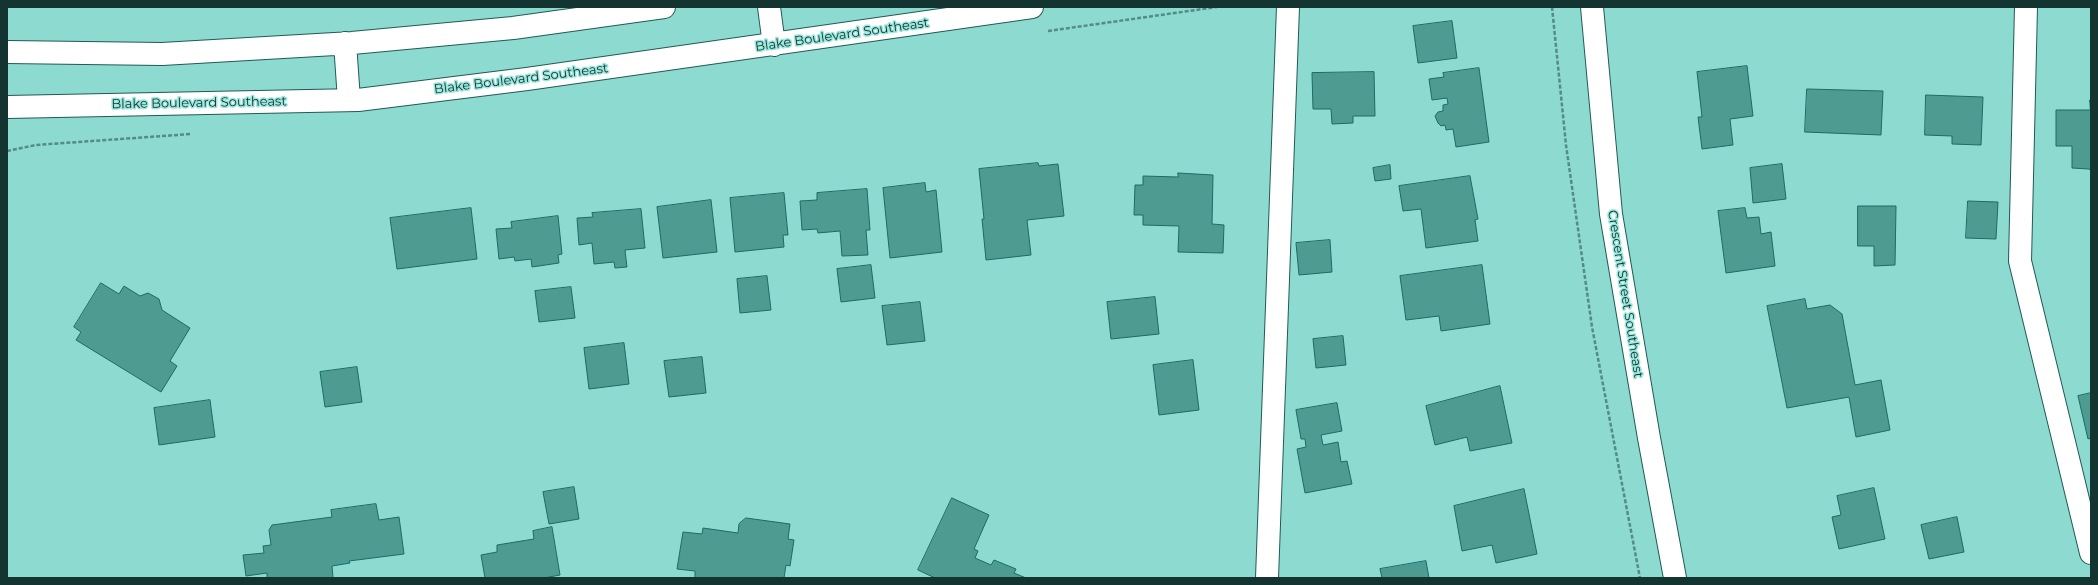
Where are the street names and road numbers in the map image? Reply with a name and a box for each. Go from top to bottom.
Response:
street label: Blake Boulevard Southeast [754,15,930,55]
street label: Blake Boulevard Southeast [433,61,609,97]
street label: Blake Boulevard Southeast [111,94,287,112]
street label: Crescent Street Southeast [1604,209,1646,379]

